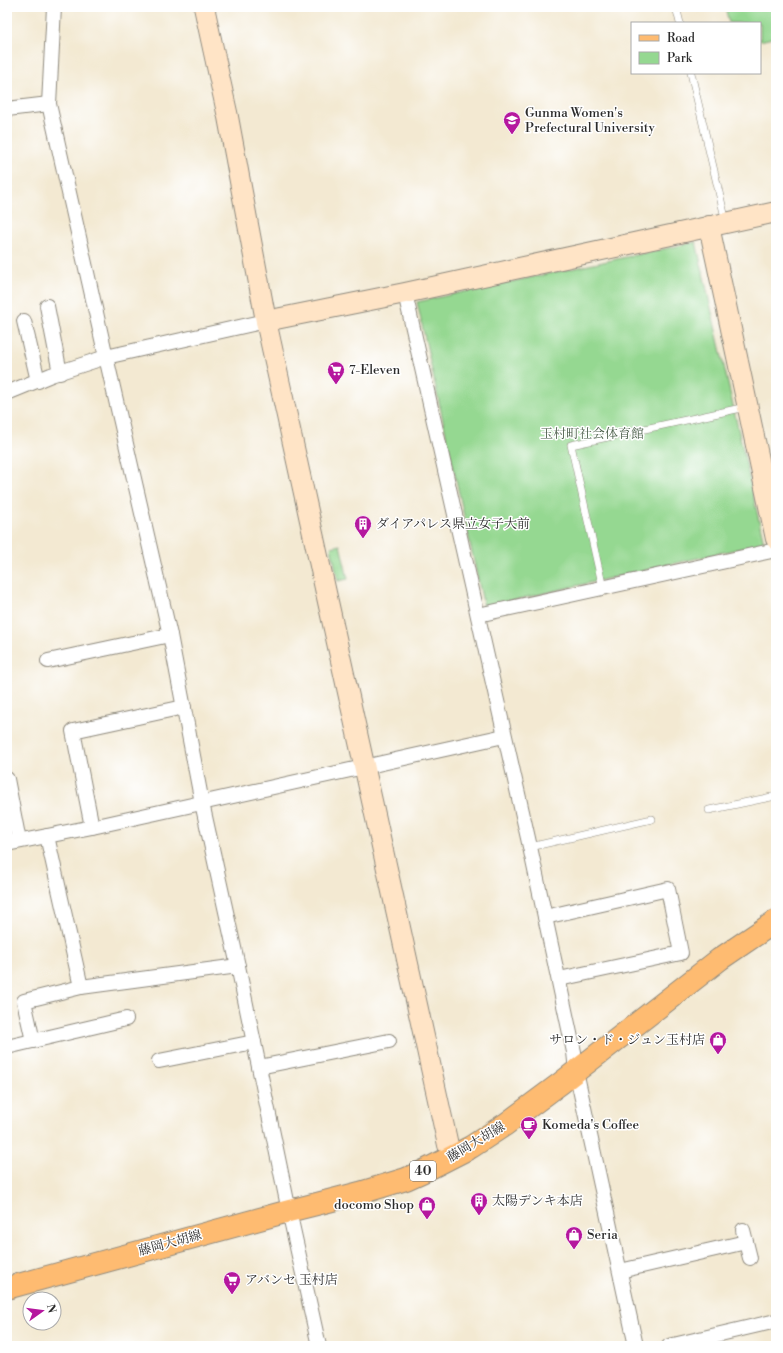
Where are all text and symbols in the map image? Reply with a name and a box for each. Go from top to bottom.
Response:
legend [631,22,761,74]
text: Road [667,31,695,46]
text: Park [667,51,693,66]
place label: Gunma Women's Prefectural University [525,105,655,136]
school or university icon: Gunma Women's Prefectural University [502,110,522,135]
supermarket icon: 7-Eleven [326,360,346,385]
place label: 7-Eleven [349,362,400,378]
park label: 玉村町社会体育館 [540,426,644,442]
building icon: ダイアパレス県立女子大前 [353,514,373,539]
place label: ダイアパレス県立女子大前 [376,516,530,532]
shop icon: サロン・ド・ジュン玉村店 [708,1030,728,1055]
place label: サロン・ド・ジュン玉村店 [549,1032,705,1048]
cafe icon: Komeda's Coffee [519,1115,539,1140]
place label: Komeda's Coffee [542,1117,640,1133]
street label: 藤岡大胡線 [444,1118,508,1166]
road number: 40 [410,1161,436,1181]
building icon: 太陽デンキ本店 [469,1191,489,1216]
place label: 太陽デンキ本店 [492,1193,583,1209]
shop icon: docomo Shop [417,1195,437,1220]
place label: docomo Shop [334,1197,414,1213]
shop icon: Seria [564,1225,584,1250]
street label: 藤岡大胡線 [137,1227,203,1259]
place label: Seria [587,1227,618,1243]
supermarket icon: アバンセ 玉村店 [222,1270,242,1295]
place label: アバンセ 玉村店 [245,1272,338,1288]
north arrow [22,1291,62,1331]
text: N [43,1303,59,1315]

